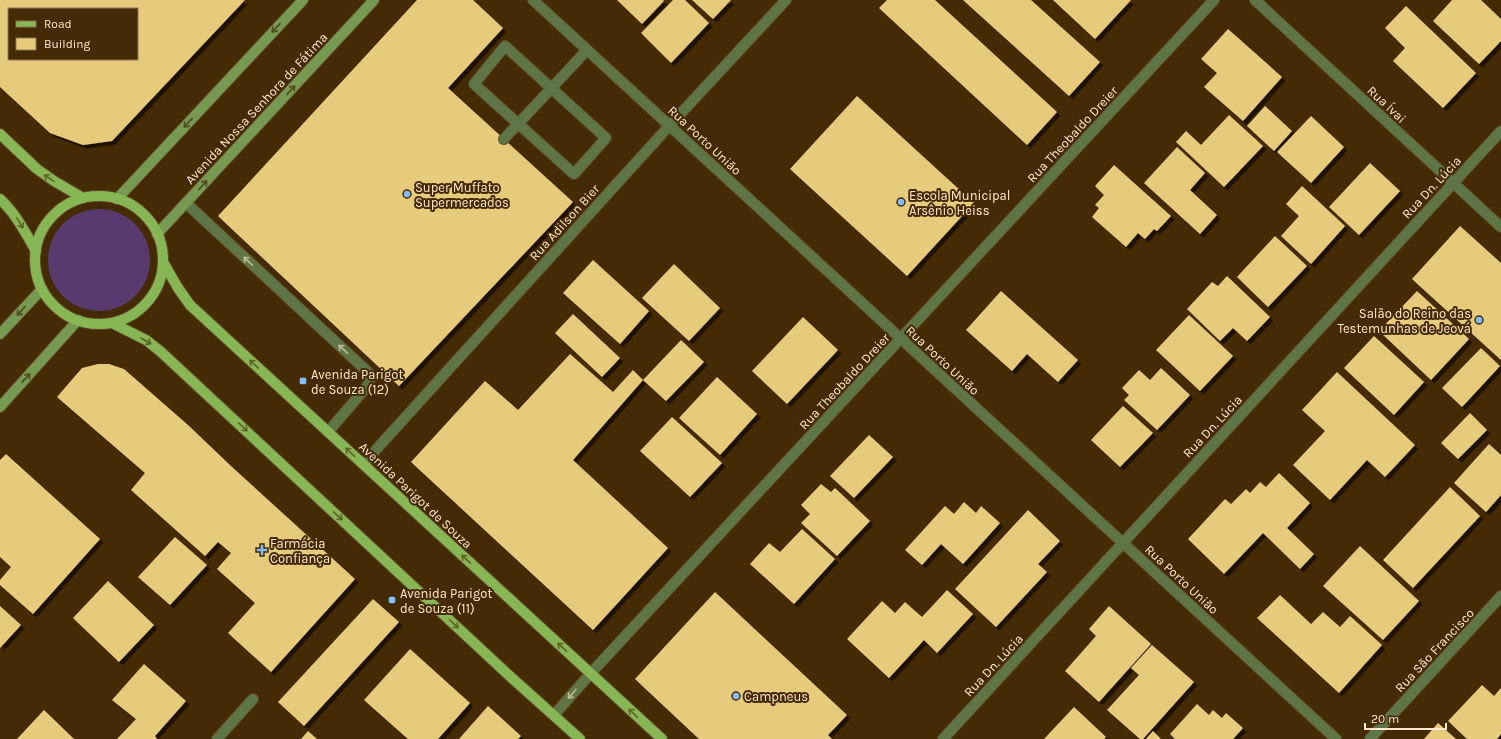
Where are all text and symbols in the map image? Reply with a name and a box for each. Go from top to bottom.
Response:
legend [8,8,138,60]
text: Road [44,17,72,31]
one-way arrow [272,23,281,34]
street label: Avenida Nossa Senhora de Fátima [182,30,331,187]
text: Building [44,37,91,51]
street label: Rua Ívai [1364,81,1410,126]
street label: Rua Theobaldo Dreier [1024,83,1121,185]
one-way arrow [286,85,295,95]
street label: Rua Porto União [665,103,744,178]
one-way arrow [183,118,192,129]
street label: Rua Dn. Lúcia [1399,153,1464,222]
one-way arrow [44,174,55,182]
one-way arrow [198,180,207,191]
place label: Super Muffato Supermercados [415,180,509,210]
street label: Rua Adilson Bier [526,181,603,263]
place label: Escola Municipal Arsênio Heiss [909,188,1010,218]
marker: Super Muffato Supermercados [402,189,412,199]
marker: Escola Municipal Arsênio Heiss [896,197,906,207]
one-way arrow [16,217,24,228]
one-way arrow [243,256,253,265]
one-way arrow [17,306,26,316]
place label: Salão do Reino das Testemunhas de Jeová [1337,306,1471,336]
marker: Salão do Reino das Testemunhas de Jeová [1474,315,1484,325]
street label: Rua Porto União [903,323,982,398]
street label: Rua Theobaldo Dreier [796,330,893,432]
one-way arrow [140,338,152,346]
one-way arrow [338,344,348,354]
one-way arrow [249,359,259,369]
place label: Avenida Parigot de Souza (12) [311,367,403,397]
one-way arrow [22,373,31,384]
marker: Avenida Parigot de Souza (12) [298,376,308,386]
street label: Rua Dn. Lúcia [1180,392,1245,461]
one-way arrow [238,423,248,432]
street label: Avenida Parigot de Souza [356,439,475,552]
one-way arrow [345,447,355,457]
one-way arrow [333,511,343,521]
place label: Farmácia Confiança [270,536,330,566]
street label: Rua Porto União [1142,542,1221,617]
marker: Farmácia Confiança [257,545,267,555]
one-way arrow [461,554,471,564]
place label: Avenida Parigot de Souza (11) [400,586,492,616]
marker: Avenida Parigot de Souza (11) [387,595,397,605]
street label: Rua São Francisco [1392,605,1477,695]
one-way arrow [449,619,459,628]
street label: Rua Dn. Lúcia [961,631,1026,700]
one-way arrow [557,642,567,652]
one-way arrow [568,689,577,700]
place label: Campneus [744,689,808,704]
marker: Campneus [731,691,741,701]
scale bar [1365,705,1446,731]
one-way arrow [628,708,638,717]
text: 20 m [1371,712,1399,726]

